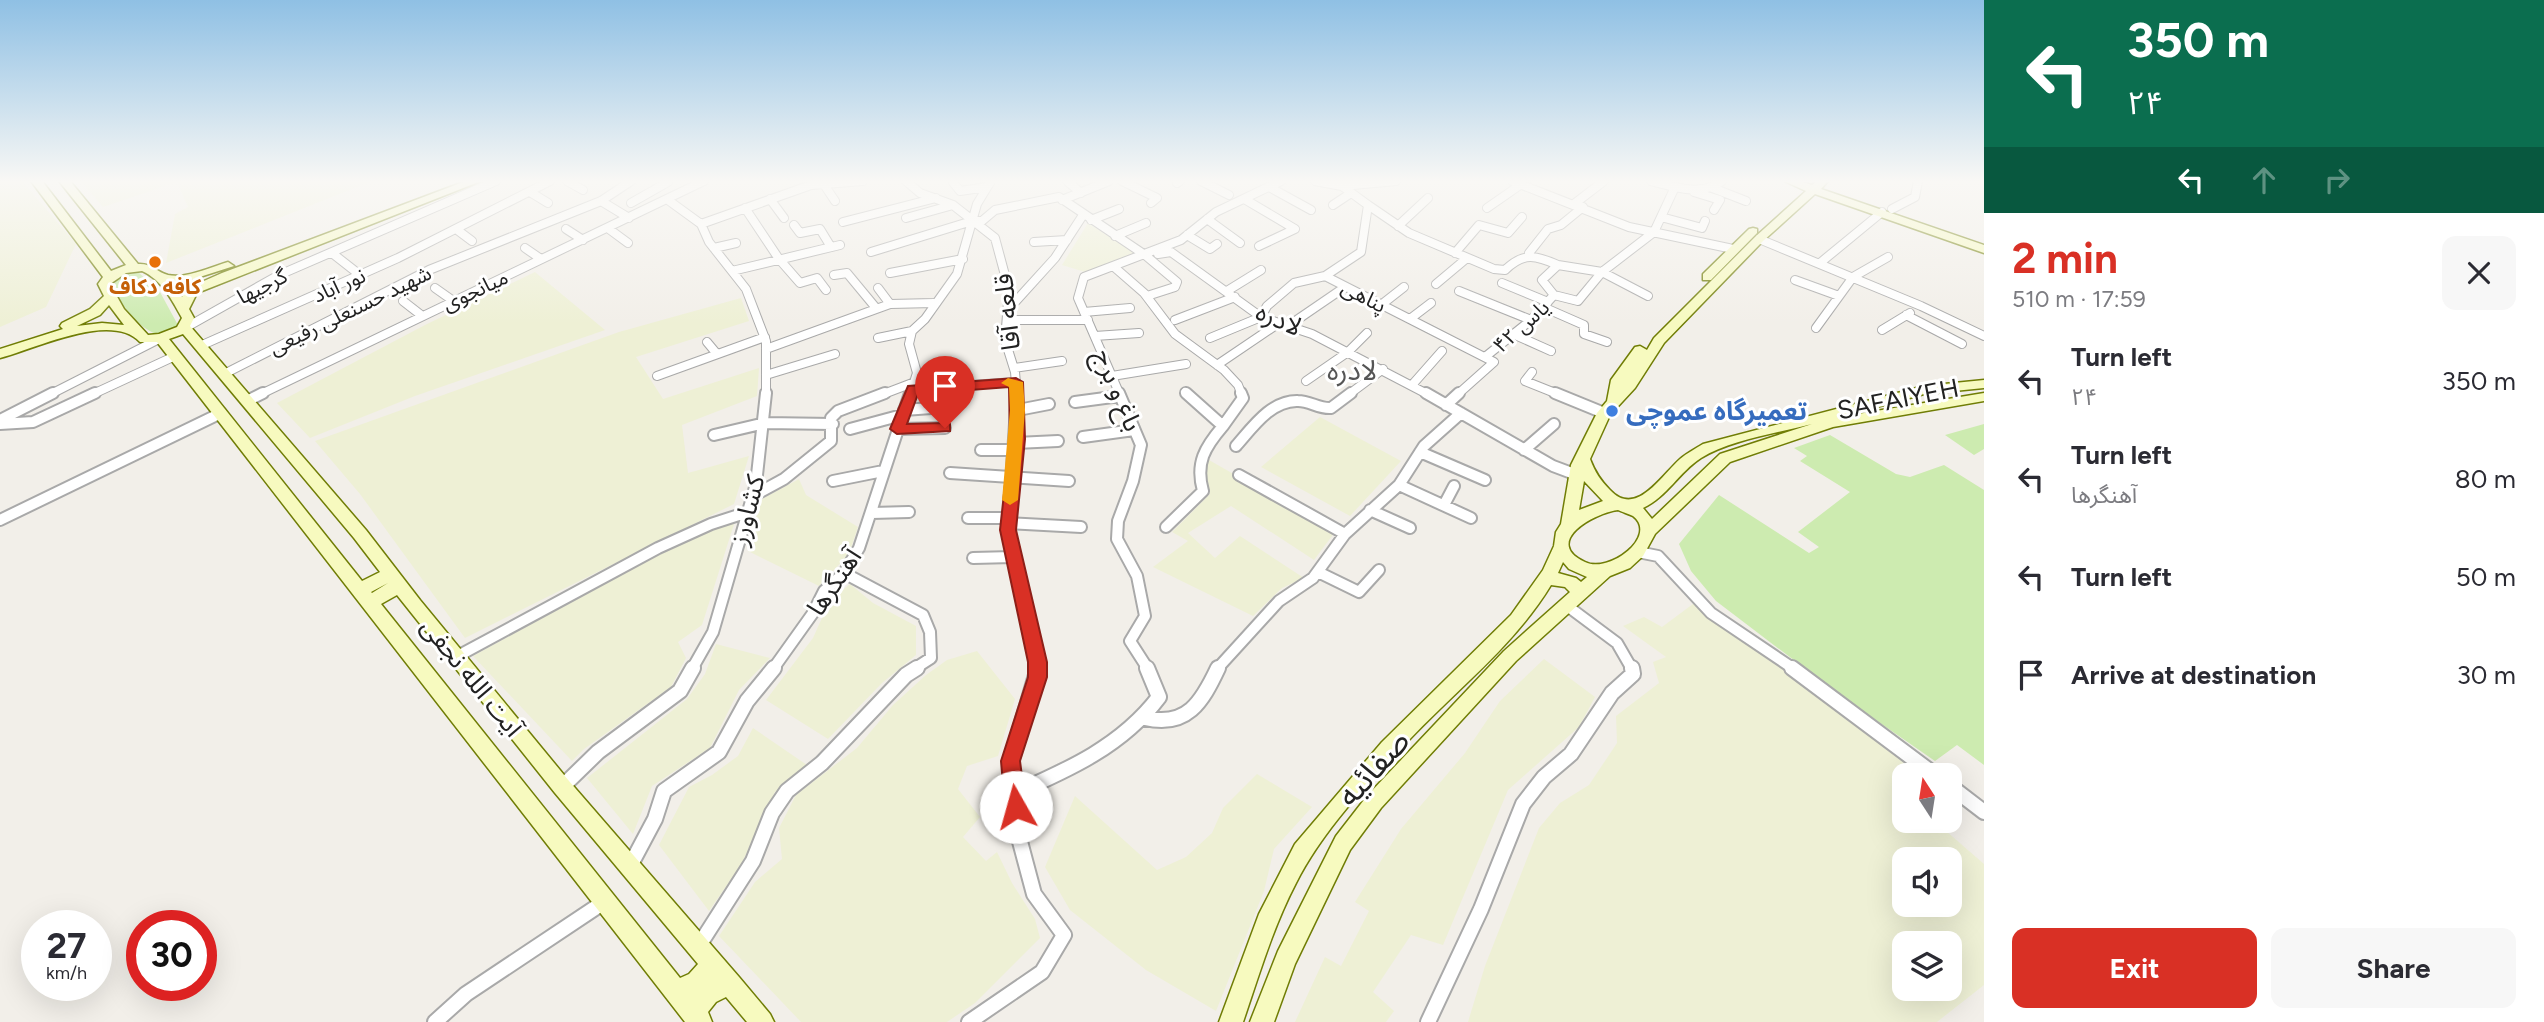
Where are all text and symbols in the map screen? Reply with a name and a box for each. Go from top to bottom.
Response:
text: 350 m [2127,10,2269,69]
icon: left [2012,28,2103,119]
text: ۲۴ [2127,84,2164,122]
icon: left [2172,161,2210,199]
icon: ahead [2245,161,2283,199]
icon: right [2318,161,2356,199]
text: 2 min [2012,233,2118,284]
button: close [2442,236,2516,310]
marker: کافه دکاف [147,254,163,270]
street label: شهید حسنعلی رفیعی [265,260,435,360]
street label: نور آباد [309,262,369,308]
street label: گرجیها [233,263,292,309]
street label: میانجوی [438,264,512,316]
street label: قلعه آقا [987,272,1027,352]
place label: کافه دکاف [109,274,201,299]
street label: پناهی [1337,274,1391,319]
text: 510 m · 17:59 [2012,285,2146,313]
street label: یاس ۴۲ [1488,294,1554,358]
street label: لادره [1251,295,1307,343]
text: Turn left [2071,341,2172,373]
street label: باغ و برج [1084,344,1150,437]
district label: لادره [1327,353,1377,387]
pin [915,356,975,428]
icon: left [2012,362,2050,400]
text: 350 m [2442,365,2516,397]
icon: arrive [926,367,964,405]
street label: SAFAIYEH [1835,372,1961,426]
text: ۲۴ [2071,383,2097,411]
place label: تعمیرگاه عموچی [1626,395,1807,429]
marker: تعمیرگاه عموچی [1604,403,1620,419]
text: Turn left [2071,439,2172,471]
icon: left [2012,460,2050,498]
text: 80 m [2455,463,2516,495]
street label: کشاورز [722,471,772,549]
text: آهنگرها [2071,481,2137,509]
street label: آهنگرها [800,541,869,622]
icon: left [2012,558,2050,596]
text: Turn left [2071,561,2172,593]
text: 50 m [2456,561,2516,593]
street label: آیت الله نجفی [414,611,531,744]
icon: arrive [2012,656,2050,694]
text: Arrive at destination [2071,659,2316,691]
text: 30 m [2457,659,2516,691]
street label: صفائیه [1329,722,1417,814]
north arrow [1892,763,1962,833]
map controls [1892,763,1962,1001]
position arrow [979,770,1053,844]
button: sound [1892,847,1962,917]
speed limit sign: 30 [126,910,217,1001]
text: 27 [47,925,86,967]
button: Exit [2012,928,2257,1008]
button: Share [2271,928,2516,1008]
button: layers [1892,931,1962,1001]
text: km/h [46,962,87,984]

